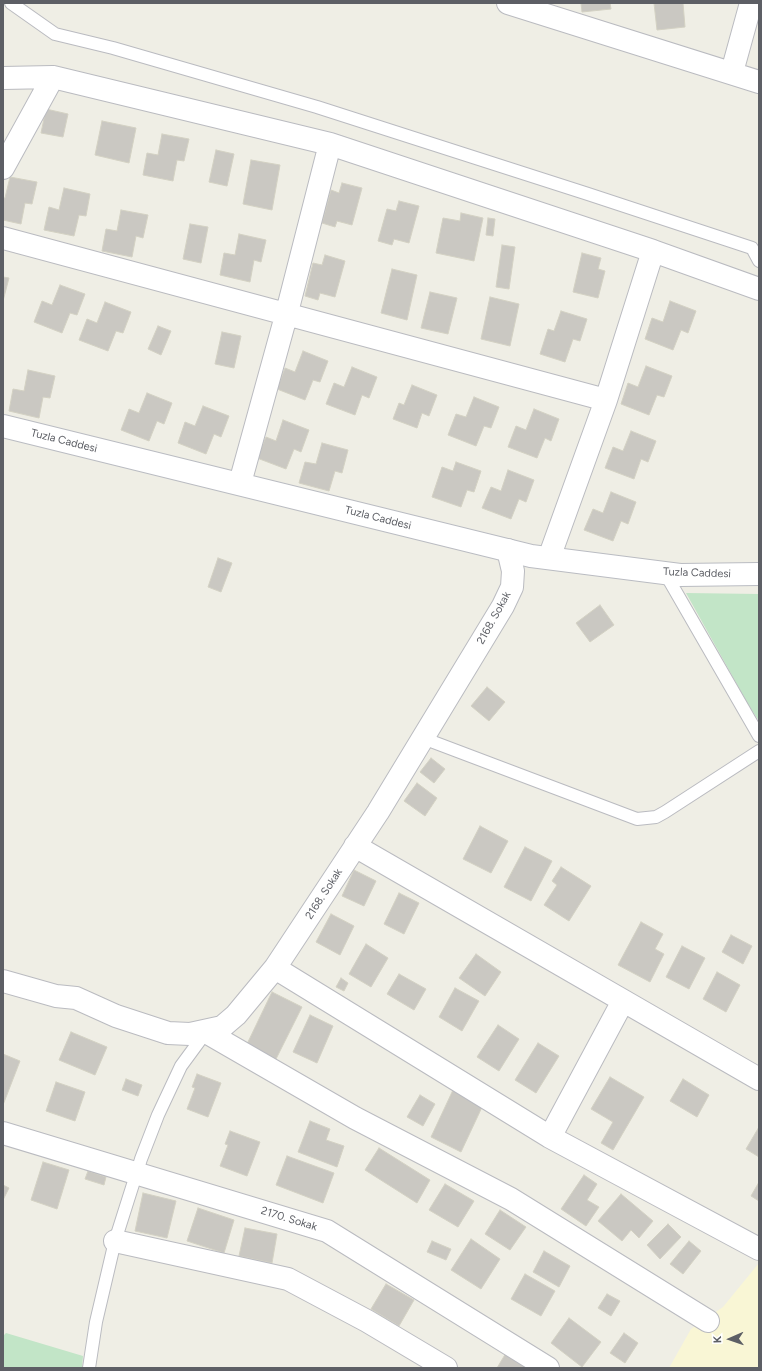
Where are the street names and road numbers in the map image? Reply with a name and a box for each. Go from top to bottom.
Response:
street label: Tuzla Caddesi [29,426,99,456]
street label: Tuzla Caddesi [343,503,413,533]
street label: Tuzla Caddesi [663,565,731,581]
street label: 2168. Sokak [474,589,514,647]
street label: 2168. Sokak [303,866,345,922]
street label: 2170. Sokak [259,1204,319,1234]

